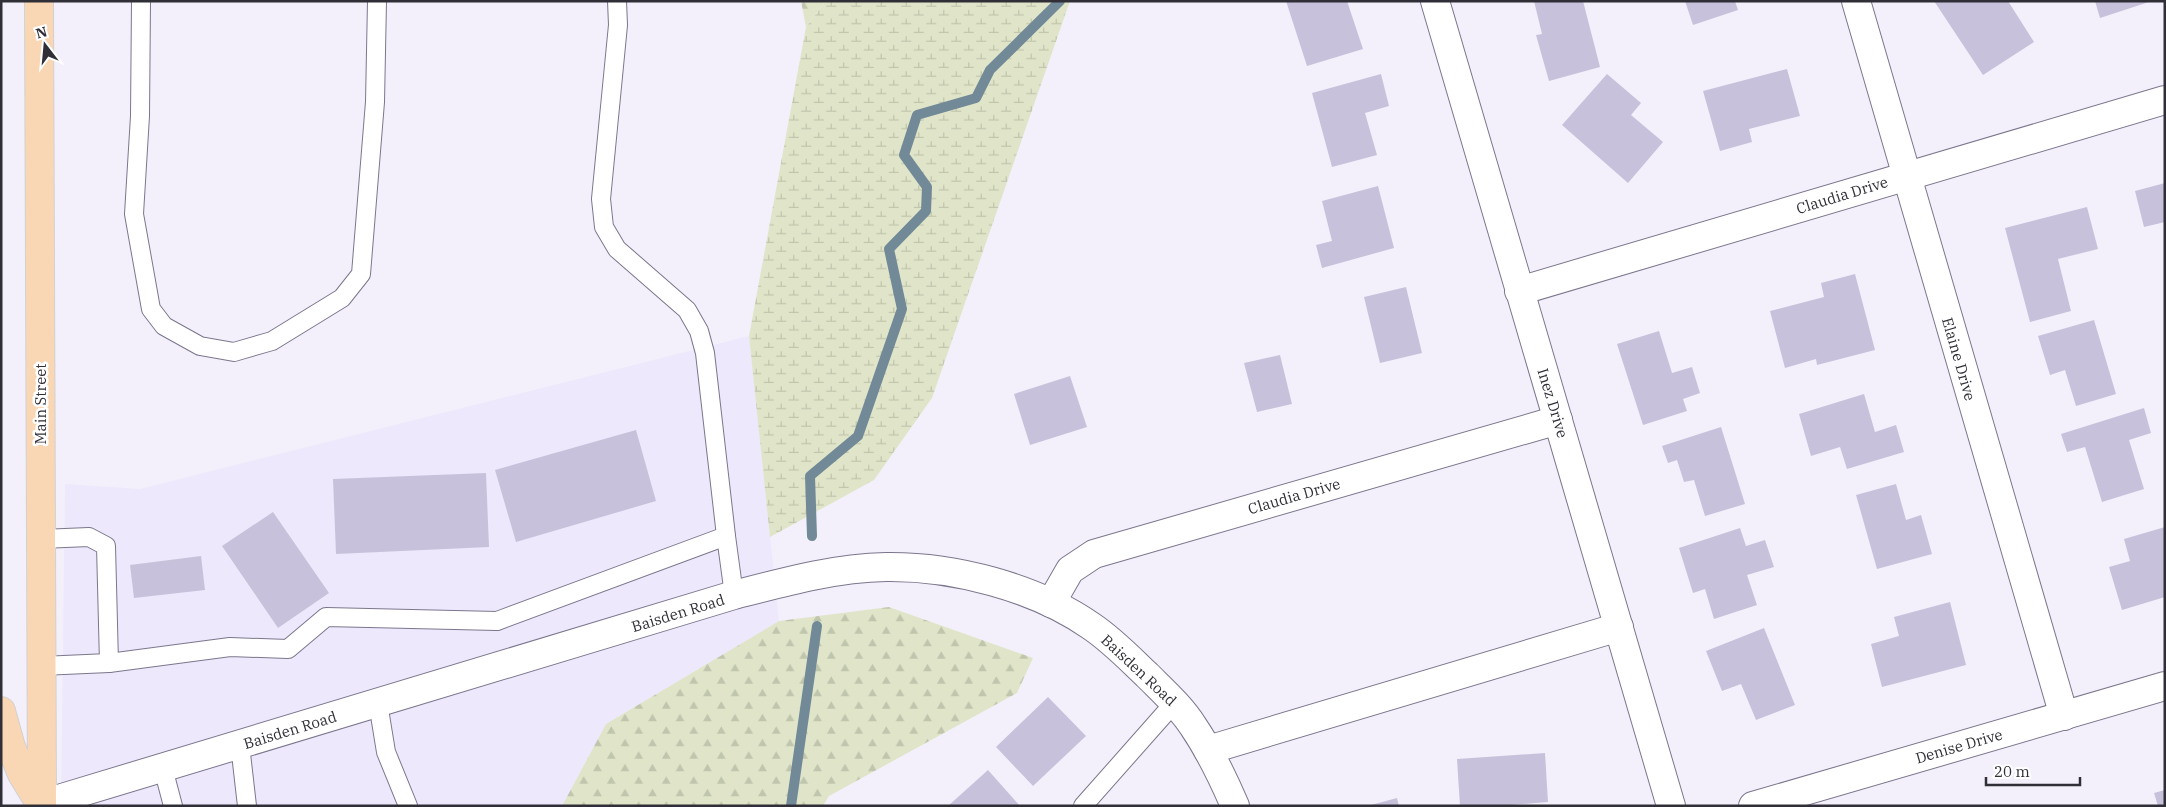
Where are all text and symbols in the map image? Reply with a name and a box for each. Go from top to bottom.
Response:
north arrow [20,20,70,70]
text: N [34,22,49,43]
street label: Claudia Drive [1794,172,1890,218]
street label: Elaine Drive [1938,315,1980,403]
street label: Main Street [31,363,50,445]
street label: Inez Drive [1533,366,1573,440]
street label: Claudia Drive [1246,474,1342,518]
street label: Baisden Road [629,590,727,636]
street label: Baisden Road [1097,630,1181,710]
street label: Baisden Road [241,707,339,753]
street label: Denise Drive [1913,725,2005,767]
scale bar [1986,754,2080,786]
text: 20 m [1994,762,2030,781]

